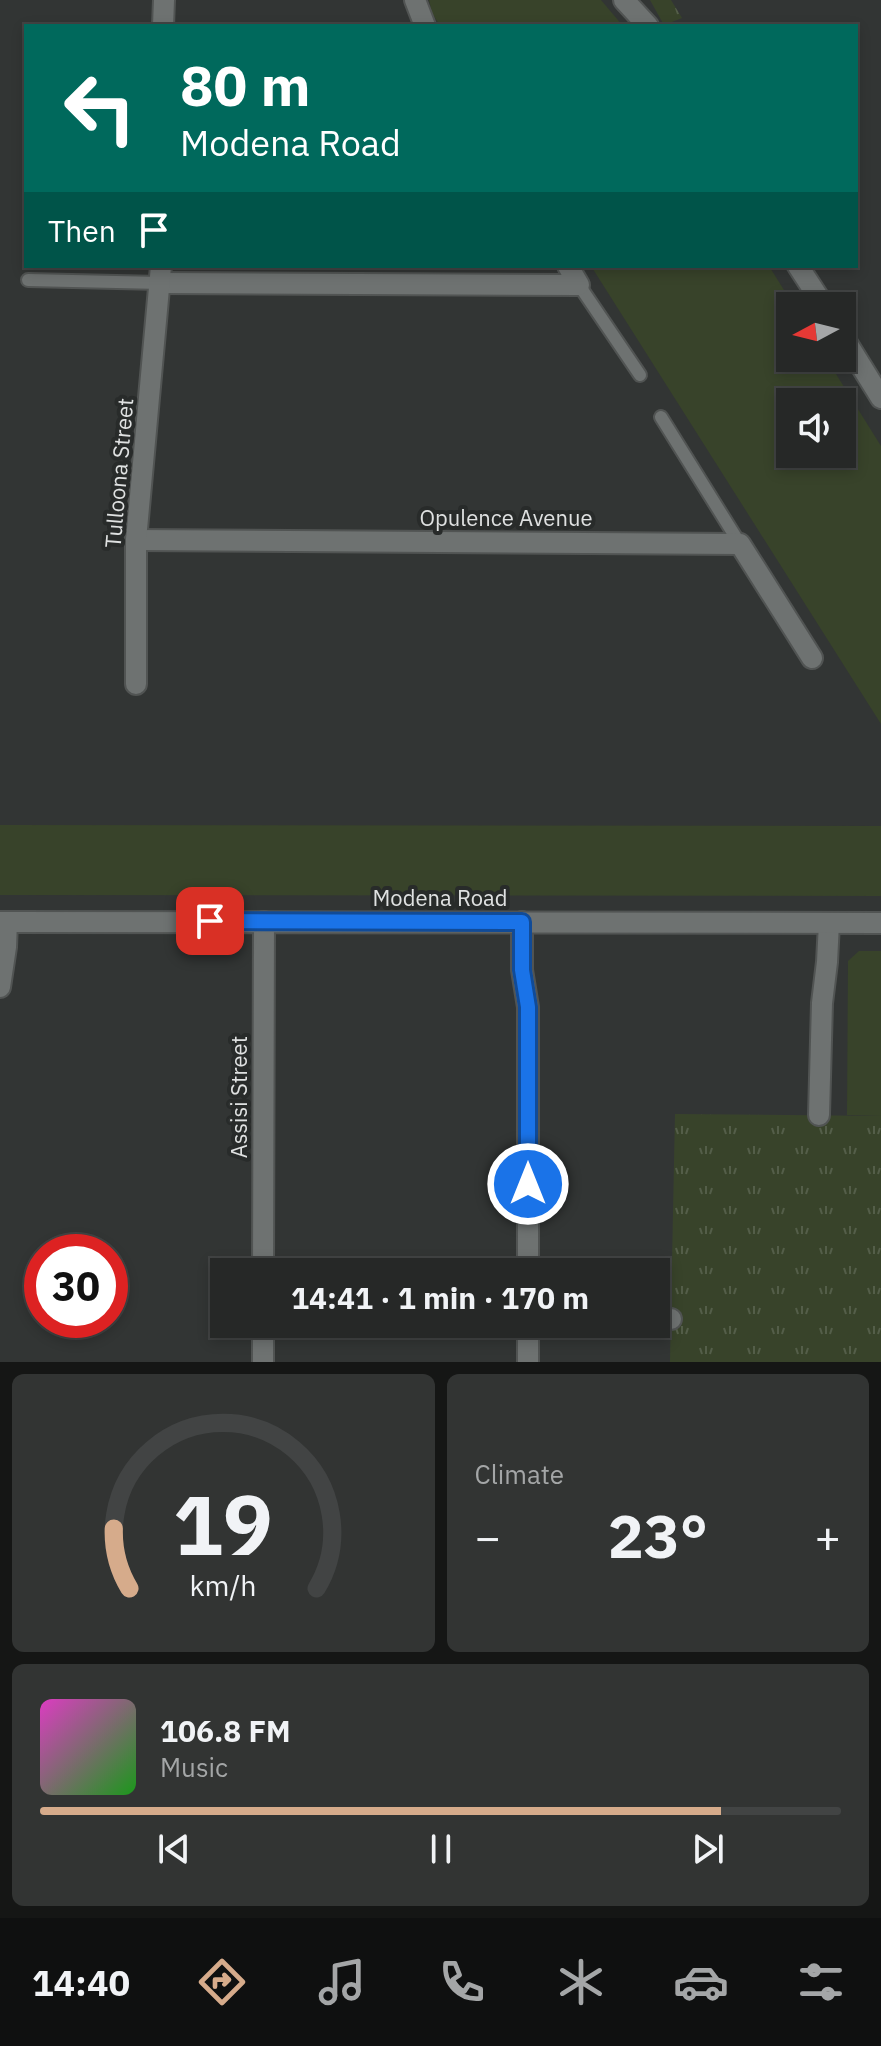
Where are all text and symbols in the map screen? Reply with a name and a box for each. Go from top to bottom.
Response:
text: 80 m [180,49,310,121]
icon: left [48,56,152,160]
text: Modena Road [180,119,401,166]
icon: arrive [132,208,176,252]
text: Then [48,211,116,250]
north arrow [776,292,856,372]
map controls [776,292,856,468]
button: sound [776,388,856,468]
street label: Tulloona Street [98,397,139,549]
street label: Opulence Avenue [419,503,593,532]
street label: Modena Road [372,883,508,912]
pin [176,887,244,955]
icon: arrive [188,899,232,943]
street label: Assisi Street [224,1036,253,1158]
position arrow [486,1142,570,1226]
speed limit sign: 30 [24,1234,128,1338]
text: 14:41 · 1 min · 170 m [291,1278,589,1317]
text: Climate [475,1457,564,1491]
text: 19 [173,1470,273,1578]
text: 23° [608,1496,708,1575]
text: − [475,1508,501,1565]
text: + [815,1508,841,1565]
text: km/h [190,1567,257,1604]
text: 106.8 FM [160,1711,291,1750]
text: Music [160,1750,228,1784]
icon: previous [152,1827,196,1871]
icon: pause [419,1827,463,1871]
icon: next [686,1827,730,1871]
icon: directions [194,1954,250,2010]
icon: music [314,1954,370,2010]
icon: phone [434,1954,490,2010]
icon: climate [553,1954,609,2010]
icon: car [673,1954,729,2010]
icon: filters [793,1954,849,2010]
text: 14:40 [32,1959,130,2006]

